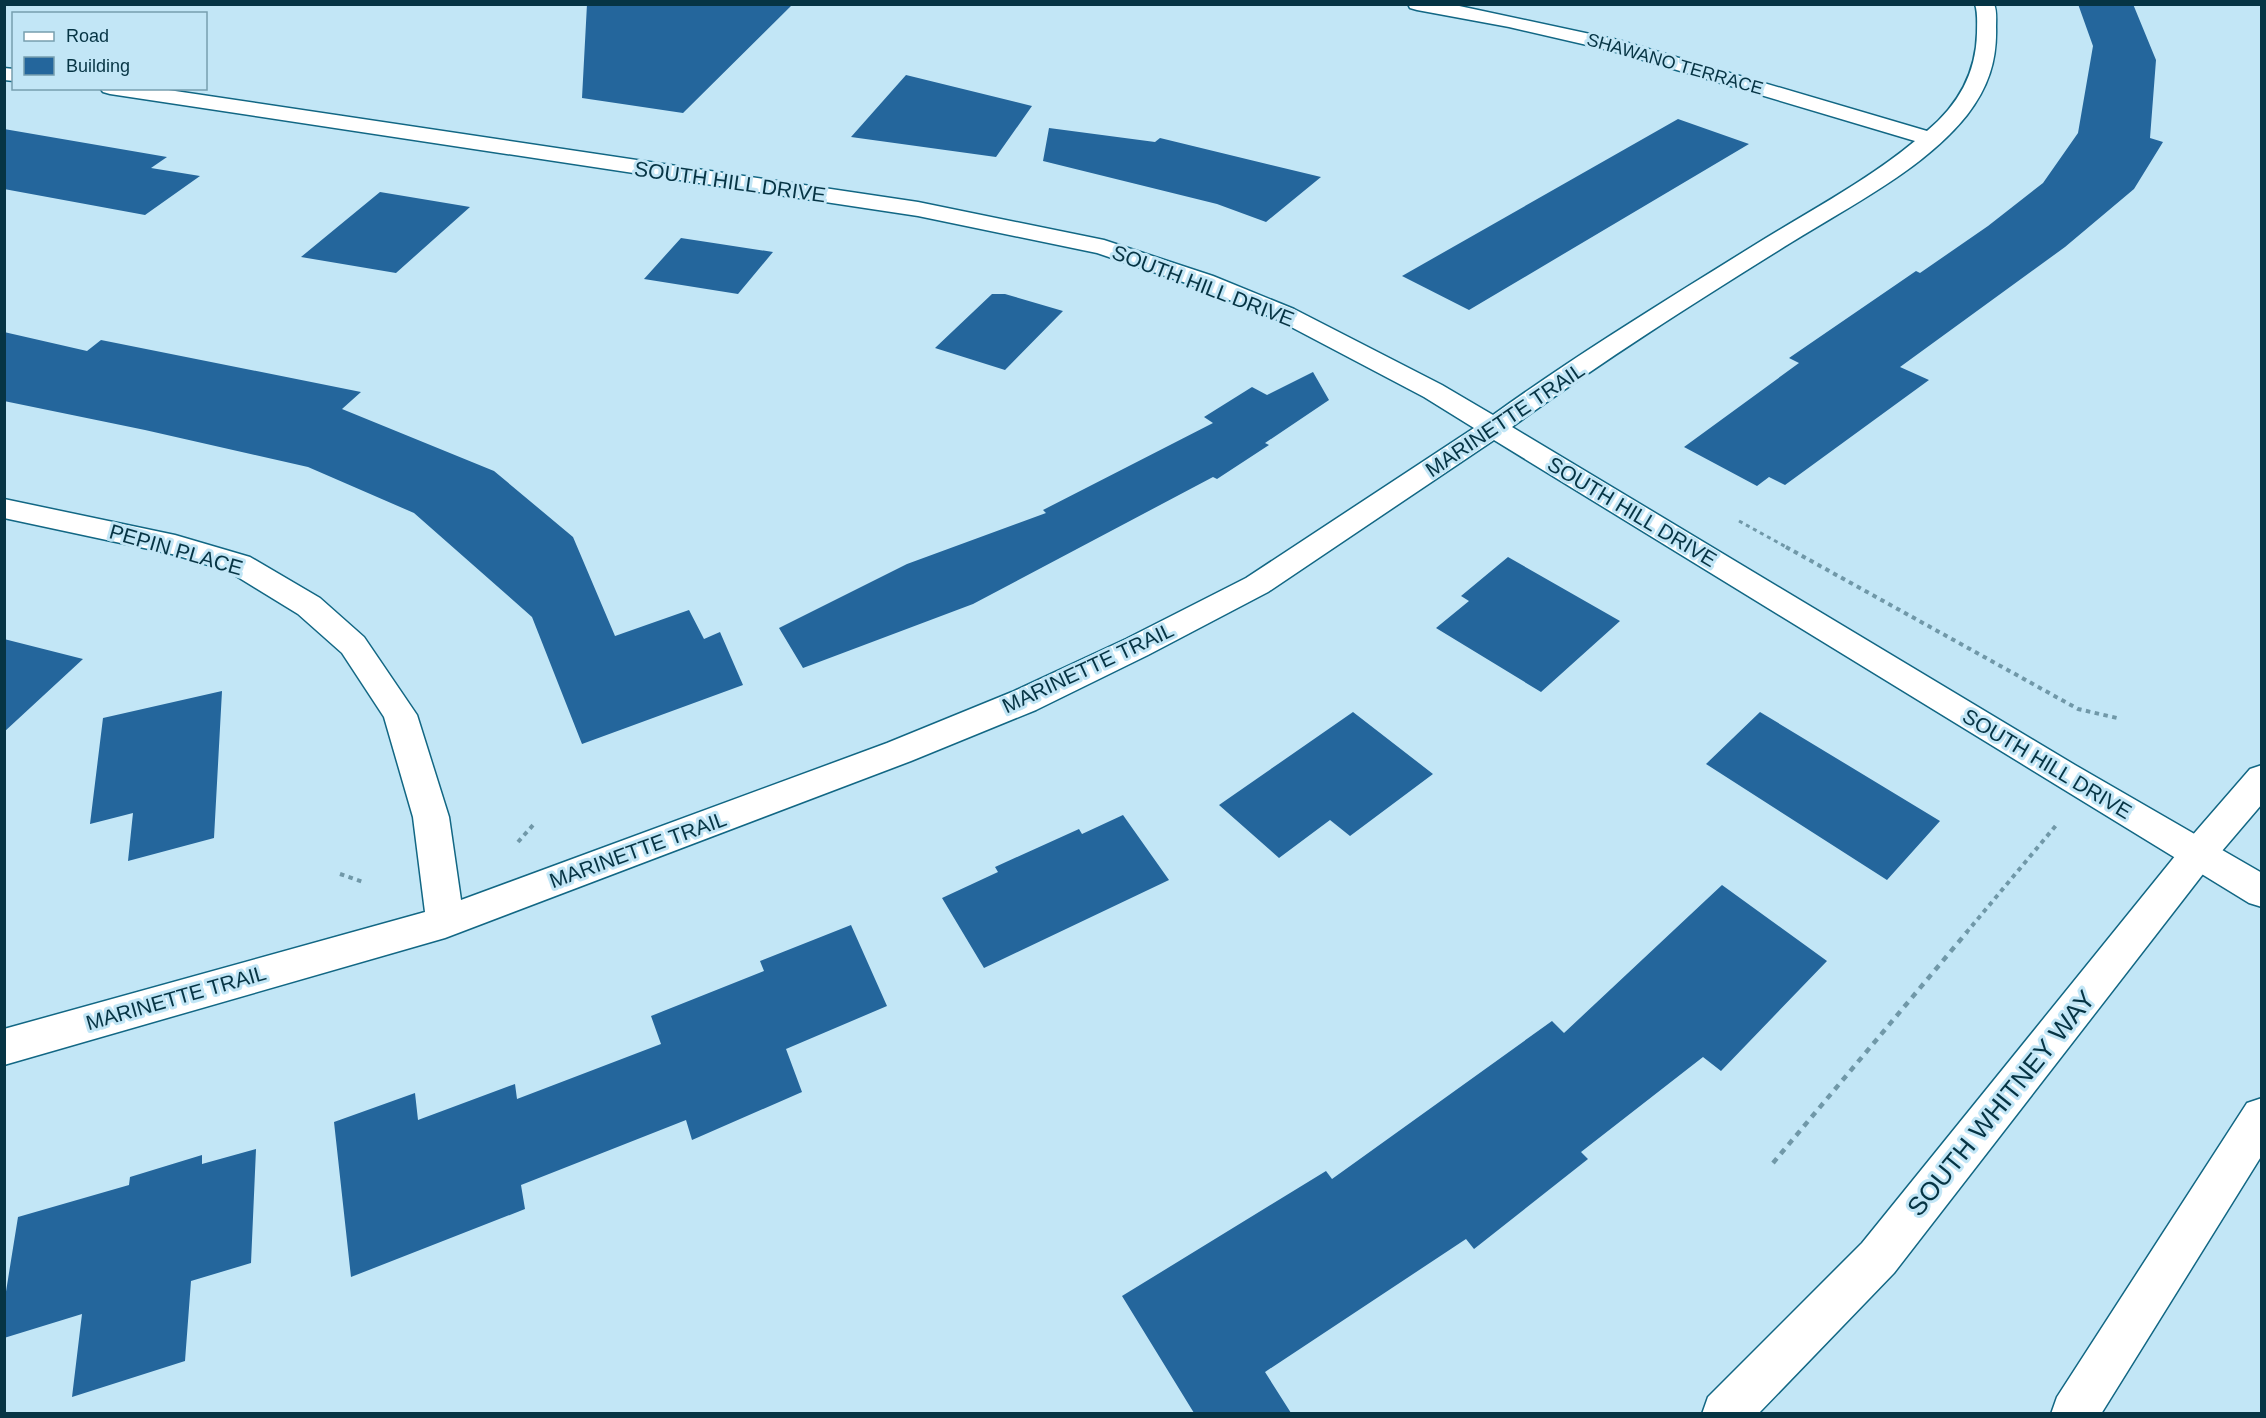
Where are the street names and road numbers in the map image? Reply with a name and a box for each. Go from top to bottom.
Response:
street label: SHAWANO TERRACE [1585,29,1765,99]
street label: SOUTH HILL DRIVE [633,157,827,206]
street label: SOUTH HILL DRIVE [1109,240,1297,331]
street label: MARINETTE TRAIL [1421,358,1588,481]
street label: SOUTH HILL DRIVE [1544,452,1721,571]
street label: PEPIN PLACE [107,519,246,580]
street label: MARINETTE TRAIL [999,618,1177,717]
street label: SOUTH HILL DRIVE [1959,704,2136,823]
street label: MARINETTE TRAIL [546,807,729,892]
street label: MARINETTE TRAIL [83,961,269,1034]
street label: SOUTH WHITNEY WAY [1901,984,2101,1222]

